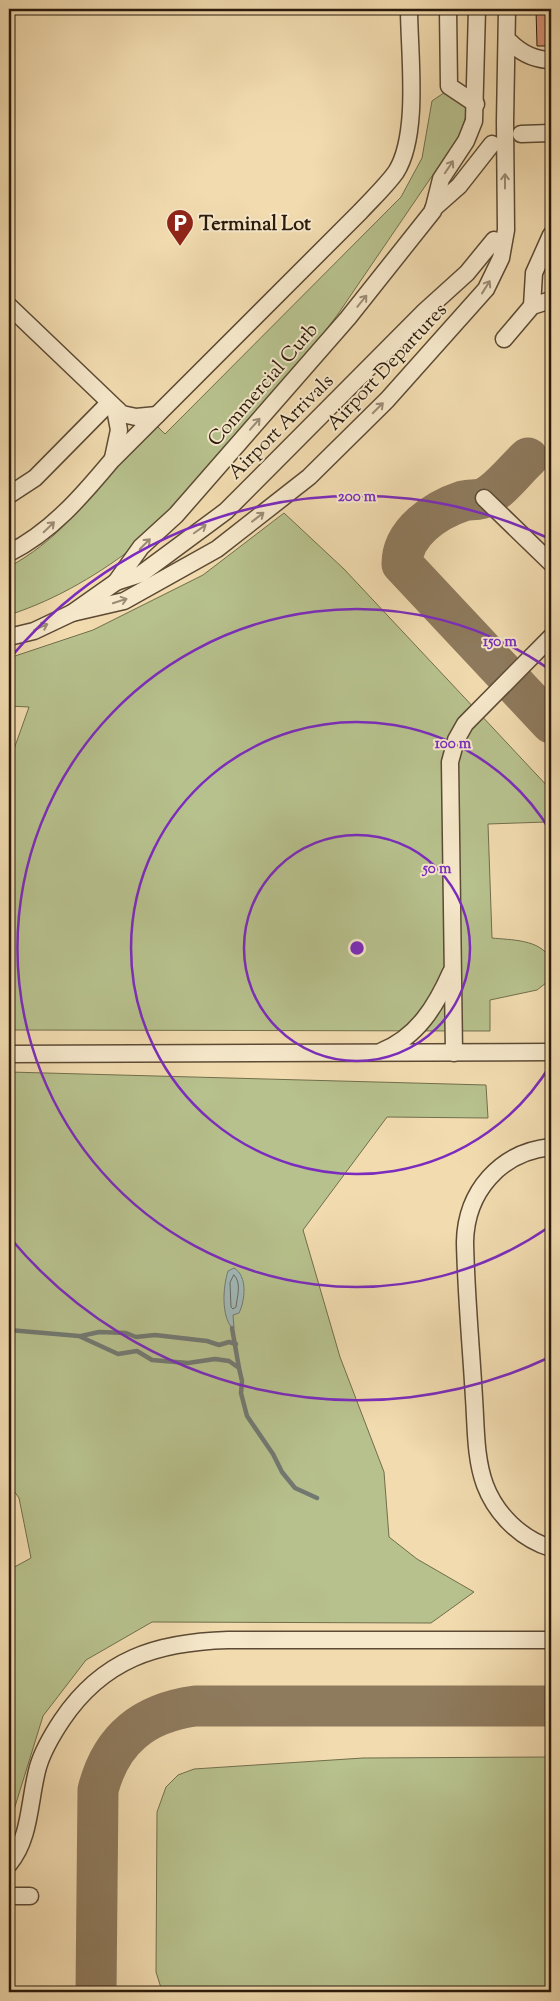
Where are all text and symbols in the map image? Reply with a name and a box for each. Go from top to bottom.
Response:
one-way arrow [444,160,454,174]
one-way arrow [500,173,510,190]
parking icon: Terminal Lot [165,208,195,247]
place label: Terminal Lot [199,211,311,240]
one-way arrow [482,281,492,295]
one-way arrow [356,295,367,308]
street label: Airport Departures [321,297,455,438]
street label: Commercial Curb [202,317,326,454]
street label: Airport Arrivals [222,368,341,487]
one-way arrow [372,403,384,415]
one-way arrow [250,418,261,431]
text: 200 m [338,487,377,508]
one-way arrow [251,512,264,523]
one-way arrow [43,521,56,533]
one-way arrow [193,524,207,534]
one-way arrow [139,537,151,550]
one-way arrow [111,596,127,605]
one-way arrow [33,622,48,631]
text: 150 m [483,632,517,653]
text: 100 m [435,734,472,755]
text: 50 m [422,859,452,880]
centre of rings [348,939,366,957]

